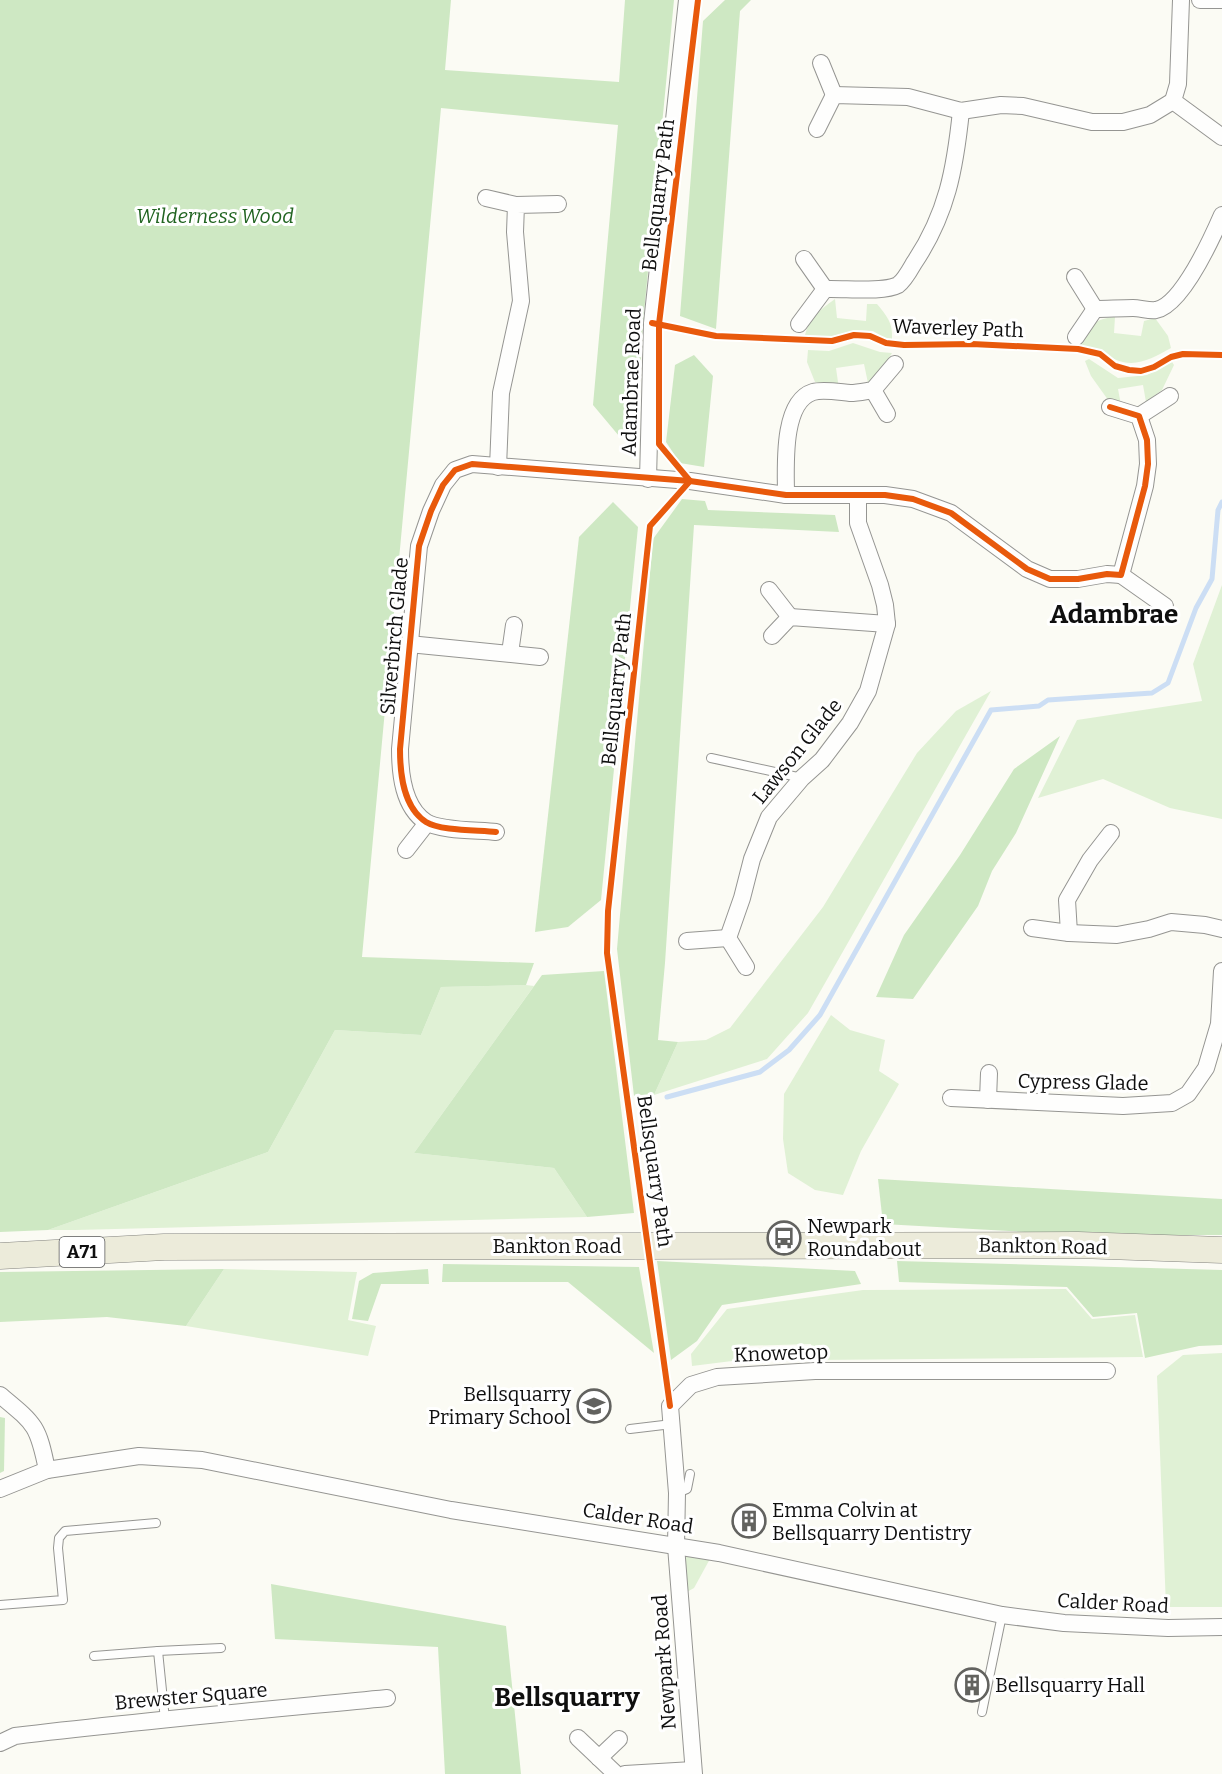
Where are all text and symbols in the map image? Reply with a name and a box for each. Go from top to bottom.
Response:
street label: Bellsquarry Path [637,117,679,273]
park label: Wilderness Wood [136,204,294,228]
street label: Adambrae Road [616,307,646,456]
street label: Waverley Path [892,314,1025,342]
street label: Silverbirch Glade [375,556,413,716]
district label: Adambrae [1050,599,1178,630]
street label: Bellsquarry Path [596,611,636,767]
street label: Lawson Glade [747,694,847,808]
street label: Cypress Glade [1017,1069,1149,1095]
street label: Bellsquarry Path [632,1093,678,1249]
place label: Newpark Roundabout [807,1214,922,1261]
bus stop icon: Newpark Roundabout [766,1220,802,1256]
street label: Bankton Road [978,1233,1108,1259]
street label: Bankton Road [492,1234,622,1258]
road number: A71 [60,1237,104,1267]
street label: Knowetop [733,1339,829,1367]
place label: Bellsquarry Primary School [428,1382,571,1429]
school or university icon: Bellsquarry Primary School [576,1388,612,1424]
street label: Calder Road [581,1497,695,1539]
place label: Emma Colvin at Bellsquarry Dentistry [772,1498,972,1545]
building icon: Emma Colvin at Bellsquarry Dentistry [731,1503,767,1539]
street label: Calder Road [1057,1588,1170,1618]
street label: Newpark Road [647,1593,681,1730]
building icon: Bellsquarry Hall [954,1667,990,1703]
place label: Bellsquarry Hall [995,1673,1145,1697]
street label: Brewster Square [114,1677,268,1715]
district label: Bellsquarry [494,1682,640,1713]

